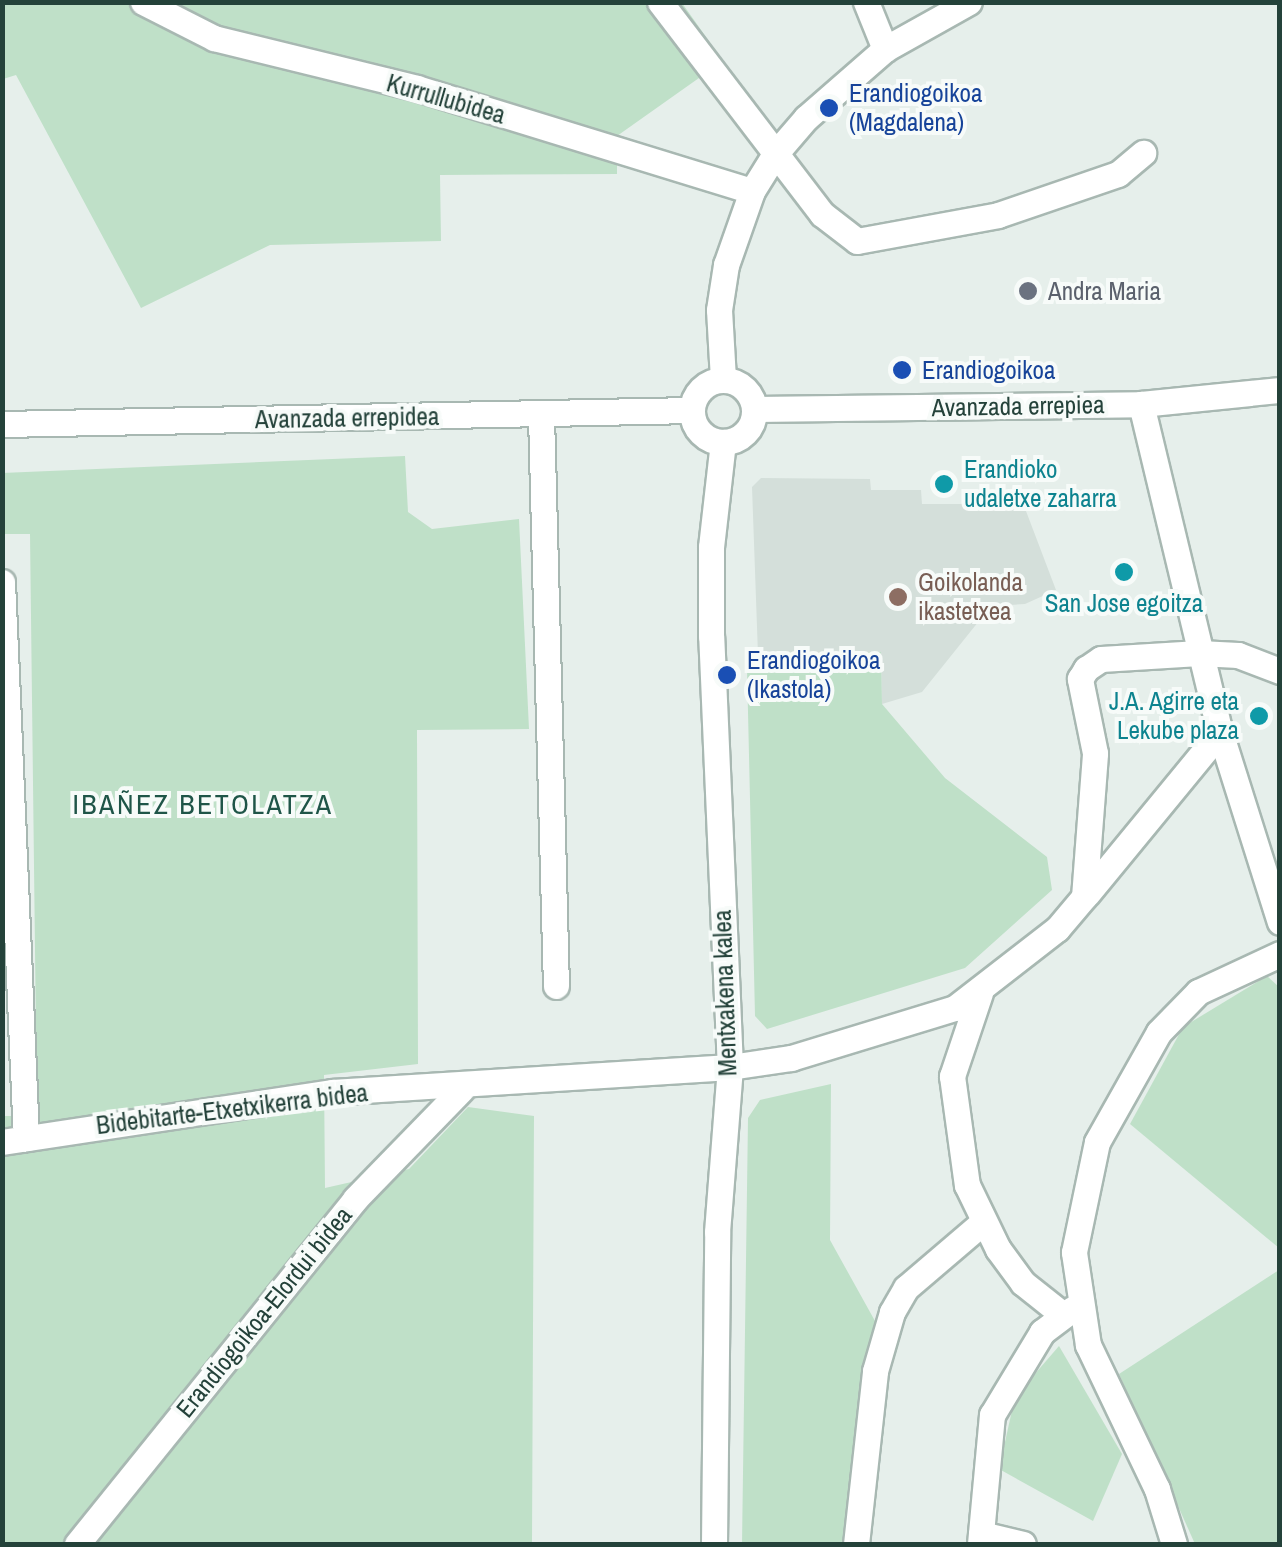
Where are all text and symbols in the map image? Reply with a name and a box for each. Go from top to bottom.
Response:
street label: Kurrullubidea [383,68,509,130]
place label: Erandiogoikoa (Magdalena) [849,79,982,138]
marker: Erandiogoikoa (Magdalena) [818,97,840,119]
place label: Andra Maria [1048,276,1161,306]
marker: Andra Maria [1017,280,1039,302]
place label: Erandiogoikoa [922,355,1055,385]
marker: Erandiogoikoa [891,359,913,381]
street label: Avanzada errepiea [931,389,1105,423]
street label: Avanzada errepidea [255,401,439,435]
place label: Erandioko udaletxe zaharra [964,455,1117,514]
marker: Erandioko udaletxe zaharra [933,473,955,495]
marker: San Jose egoitza [1113,561,1135,583]
place label: Goikolanda ikastetxea [918,568,1023,627]
marker: Goikolanda ikastetxea [887,586,909,608]
place label: San Jose egoitza [1045,588,1203,618]
place label: Erandiogoikoa (Ikastola) [747,646,880,705]
marker: Erandiogoikoa (Ikastola) [716,664,738,686]
place label: J.A. Agirre eta Lekube plaza [1108,687,1239,746]
marker: J.A. Agirre eta Lekube plaza [1248,705,1270,727]
district label: IBAÑEZ BETOLATZA [72,787,334,821]
street label: Mentxakena kalea [707,909,743,1077]
street label: Bidebitarte-Etxetxikerra bidea [94,1077,370,1141]
street label: Erandiogoikoa-Elordui bidea [170,1201,358,1423]

